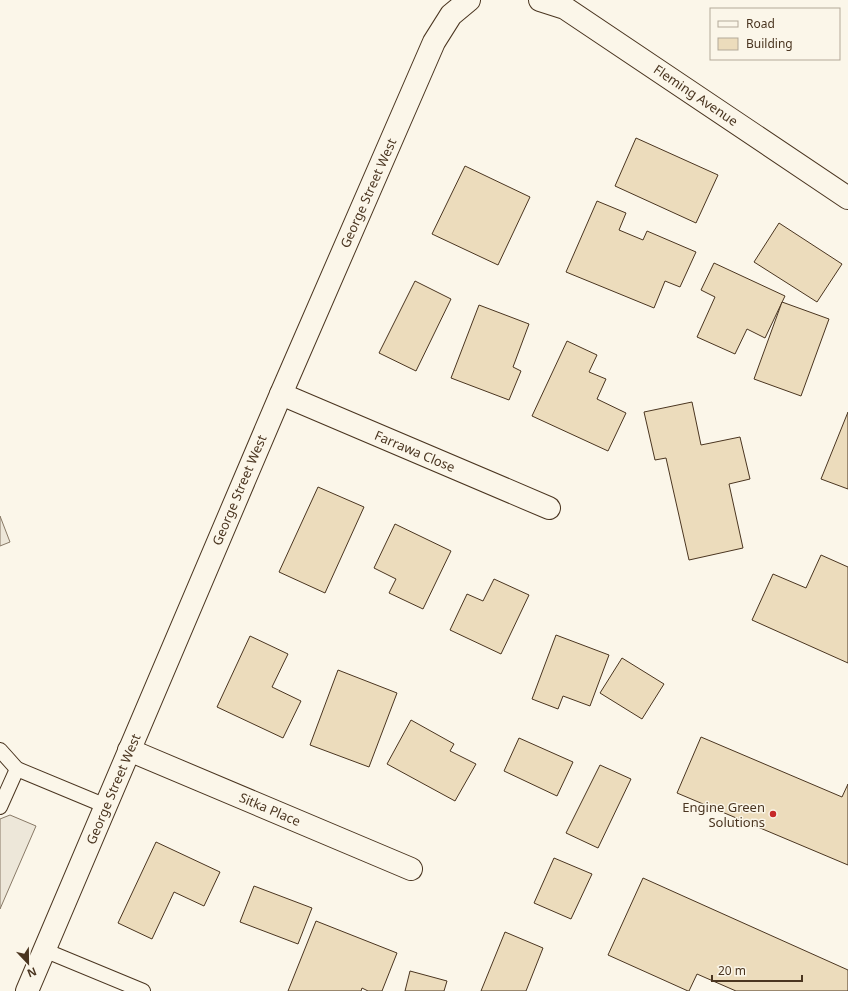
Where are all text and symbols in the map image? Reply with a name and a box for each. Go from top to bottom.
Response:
legend [710,8,840,60]
text: Road [746,15,775,32]
text: Building [746,35,793,52]
street label: Fleming Avenue [650,60,742,130]
street label: George Street West [336,135,400,251]
street label: Farrawa Close [372,426,458,476]
street label: George Street West [208,432,271,548]
street label: George Street West [82,731,145,847]
street label: Sitka Place [237,788,303,830]
place label: Engine Green Solutions [682,798,765,831]
marker: Engine Green Solutions [768,809,778,819]
north arrow [8,943,48,983]
scale bar [712,957,802,983]
text: 20 m [718,962,746,979]
text: N [25,964,39,981]

